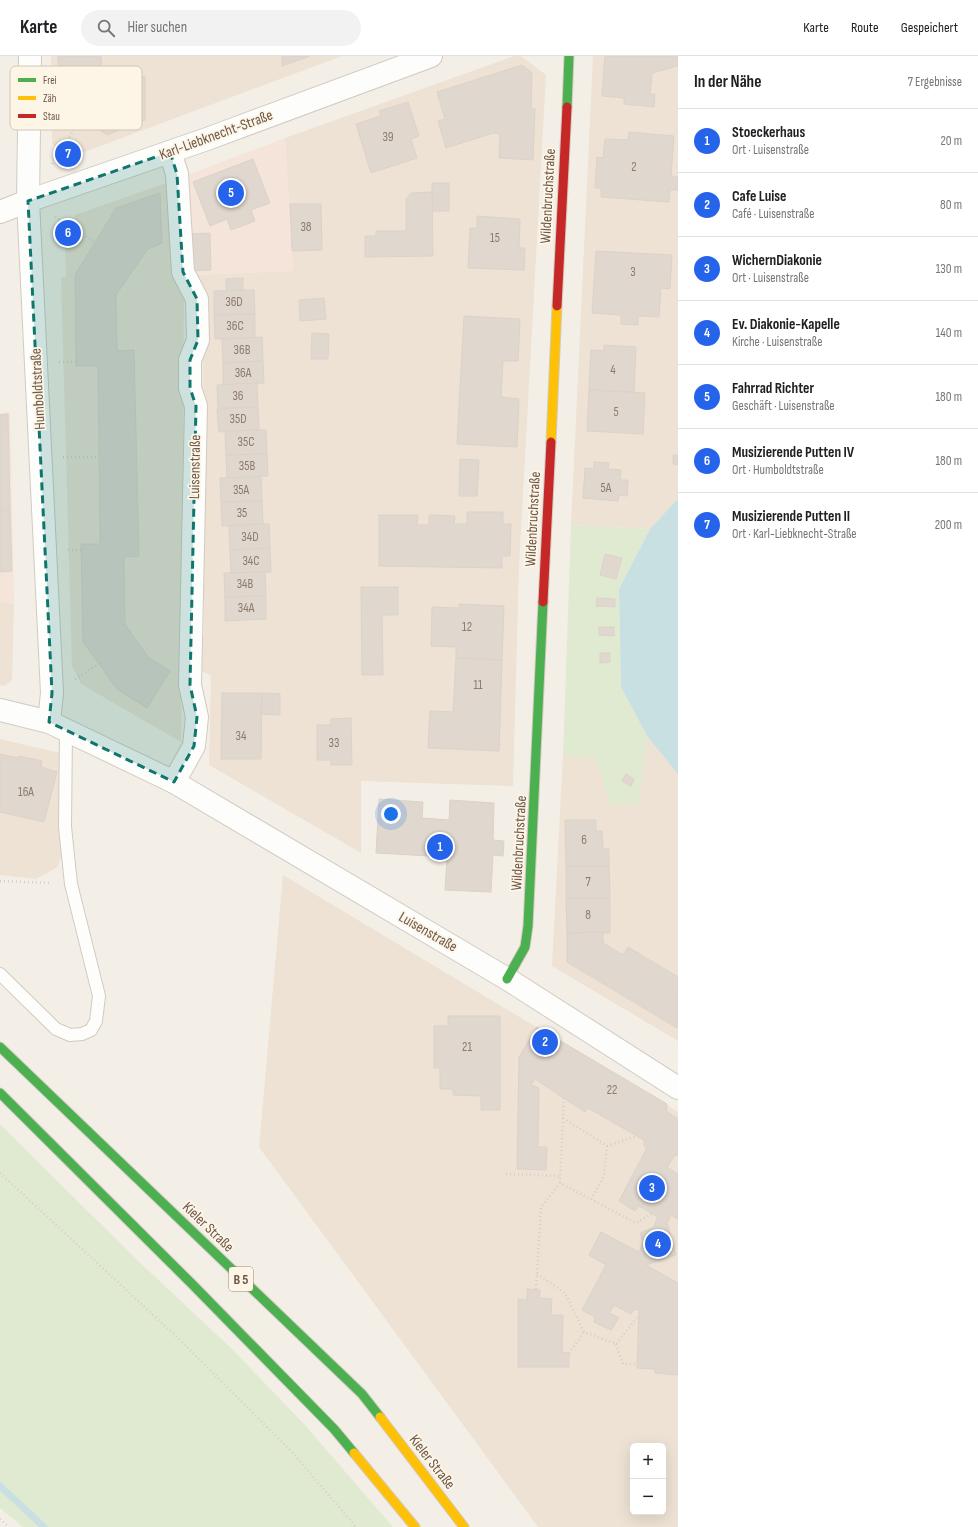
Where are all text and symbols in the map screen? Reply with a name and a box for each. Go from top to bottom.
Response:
search box [81,10,361,46]
text: Karte [20,16,57,39]
icon: search [95,17,117,39]
text: Hier suchen [127,18,187,37]
text: Karte [803,19,829,36]
text: Route [851,19,879,36]
text: Gespeichert [901,19,958,36]
legend [10,66,142,130]
text: In der Nähe [694,72,761,92]
text: Frei [43,74,57,87]
text: 7 Ergebnisse [908,74,962,90]
text: Zäh [43,92,57,105]
street label: Karl-Liebknecht-Straße [157,106,275,164]
text: Stau [43,110,60,123]
text: Stoeckerhaus [732,123,805,142]
house number: 39 [382,129,394,145]
text: 1 [704,133,710,149]
text: 20 m [940,133,962,149]
pin: 7 [55,139,81,169]
text: Ort · Luisenstraße [732,142,809,158]
street label: Wildenbruchstraße [536,148,560,244]
house number: 2 [631,159,637,175]
pin: 5 [218,178,244,208]
text: Cafe Luise [732,187,787,206]
text: 2 [704,197,710,213]
text: 80 m [940,197,962,213]
text: Café · Luisenstraße [732,206,814,222]
pin: 6 [55,218,81,248]
house number: 38 [300,219,312,235]
house number: 15 [490,230,500,246]
text: WichernDiakonie [732,251,822,270]
text: 3 [704,261,710,277]
text: 130 m [936,261,962,277]
house number: 3 [630,264,636,280]
text: Ort · Luisenstraße [732,270,809,286]
house number: 36D [225,294,243,310]
text: Ev. Diakonie-Kapelle [732,315,840,334]
house number: 36C [226,318,244,334]
text: 4 [704,325,710,341]
text: 140 m [936,325,962,341]
text: Kirche · Luisenstraße [732,334,823,350]
house number: 36B [234,342,251,358]
street label: Humboldtstraße [26,348,50,430]
house number: 4 [610,362,616,378]
house number: 36A [235,365,252,381]
text: Fahrrad Richter [732,379,814,398]
house number: 36 [232,388,244,404]
text: 5 [704,389,710,405]
text: 180 m [936,389,962,405]
text: Geschäft · Luisenstraße [732,398,835,414]
house number: 5 [613,404,619,420]
house number: 35D [229,411,247,427]
house number: 35C [238,434,254,450]
street label: Luisenstraße [185,435,205,499]
text: Musizierende Putten IV [732,443,854,462]
text: 6 [704,453,710,469]
text: 180 m [936,453,962,469]
house number: 35B [239,458,255,474]
text: Ort · Humboldtstraße [732,462,824,478]
street label: Wildenbruchstraße [521,471,545,567]
house number: 5A [601,480,612,496]
house number: 35A [233,482,250,498]
house number: 35 [237,505,247,521]
text: Musizierende Putten II [732,507,850,526]
text: 7 [704,517,710,533]
text: 200 m [935,517,962,533]
text: Ort · Karl-Liebknecht-Straße [732,526,857,542]
house number: 34D [241,529,259,545]
house number: 34C [242,553,260,569]
house number: 34B [237,576,254,592]
house number: 34A [238,600,255,616]
house number: 12 [462,619,472,635]
house number: 11 [473,677,483,693]
house number: 34 [236,728,247,744]
house number: 33 [329,735,339,751]
house number: 16A [18,784,34,800]
street label: Wildenbruchstraße [507,795,531,891]
your location [381,804,401,824]
pin: 1 [427,832,453,862]
house number: 6 [581,832,587,848]
house number: 7 [585,874,591,890]
house number: 8 [585,907,591,923]
street label: Luisenstraße [395,908,461,956]
pin: 2 [532,1027,558,1057]
house number: 21 [462,1039,472,1055]
house number: 22 [607,1082,617,1098]
pin: 3 [639,1173,665,1203]
street label: Kieler Straße [178,1198,238,1256]
pin: 4 [645,1229,671,1259]
road number: B 5 [229,1267,253,1291]
street label: Kieler Straße [405,1431,459,1493]
map controls [630,1443,666,1515]
button: + [630,1443,666,1479]
button: − [630,1479,666,1515]

